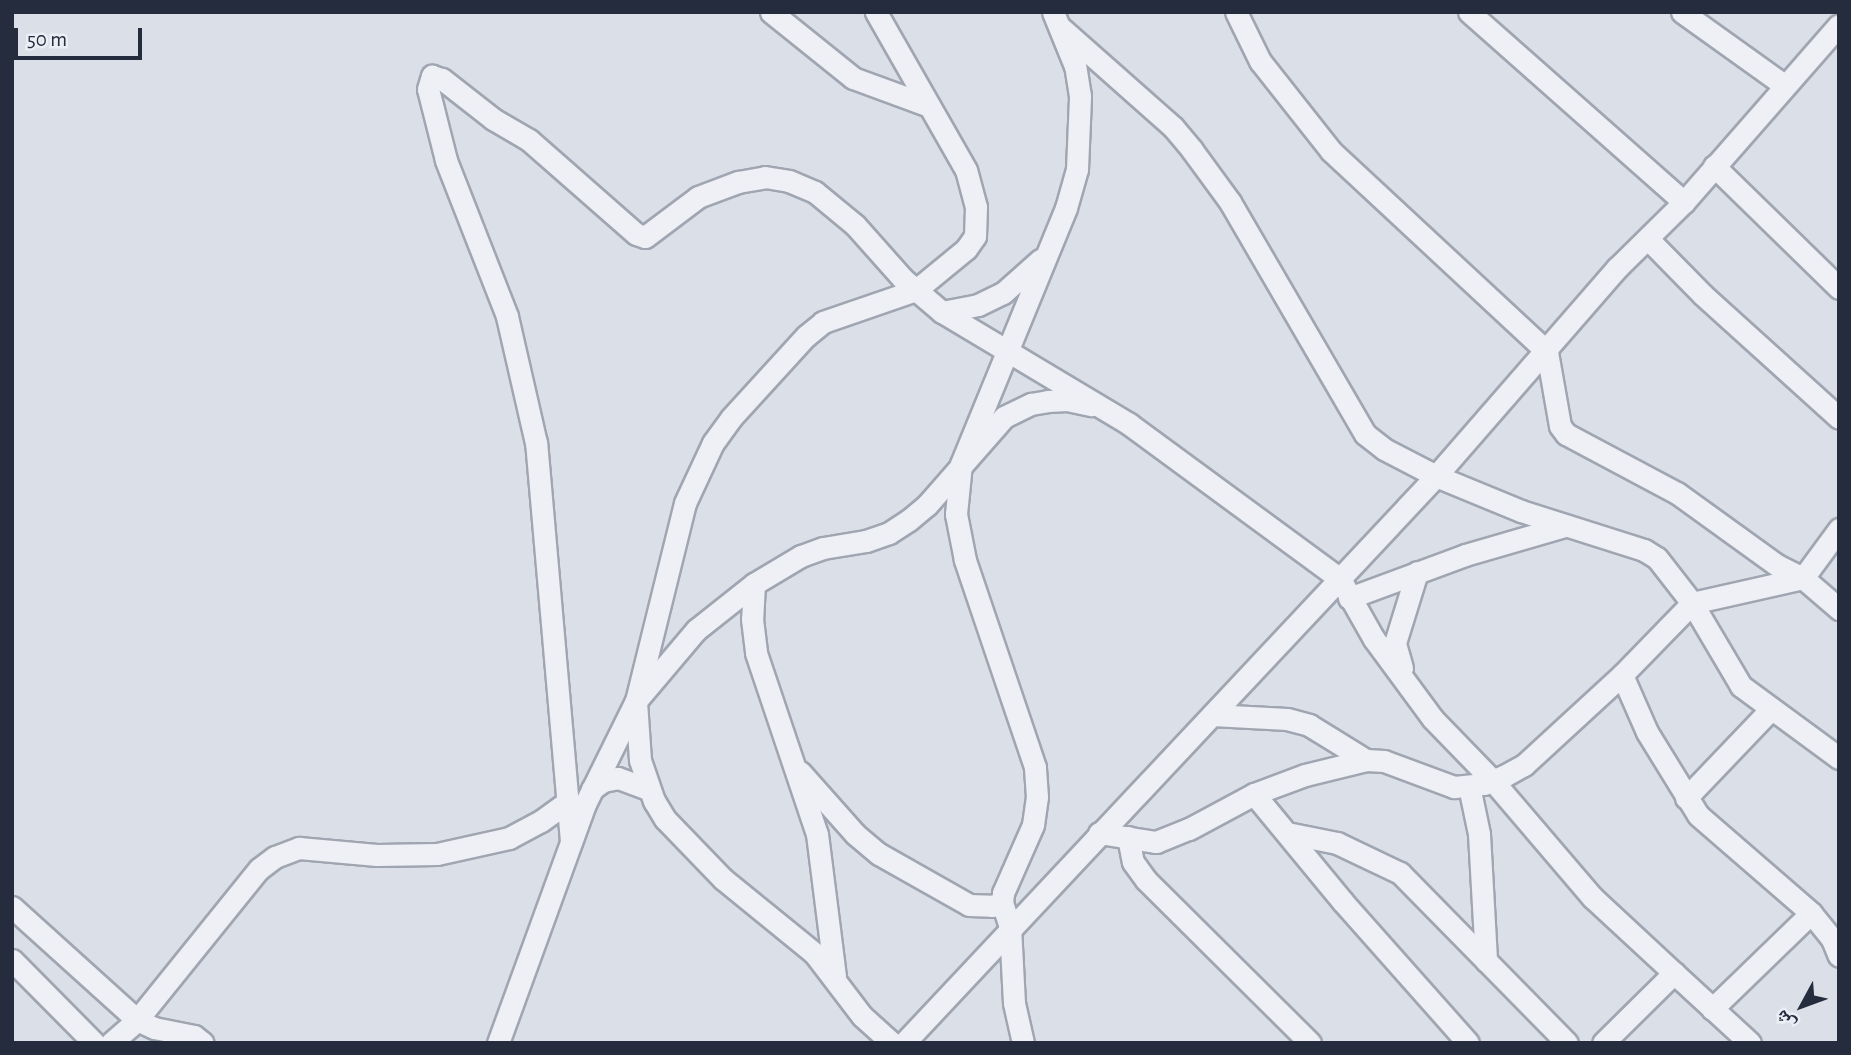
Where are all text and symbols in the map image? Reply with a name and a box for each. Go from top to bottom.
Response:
scale bar [18,14,145,58]
text: 50 m [27,29,67,50]
north arrow [1767,971,1837,1041]
text: ش [1772,1006,1800,1034]

